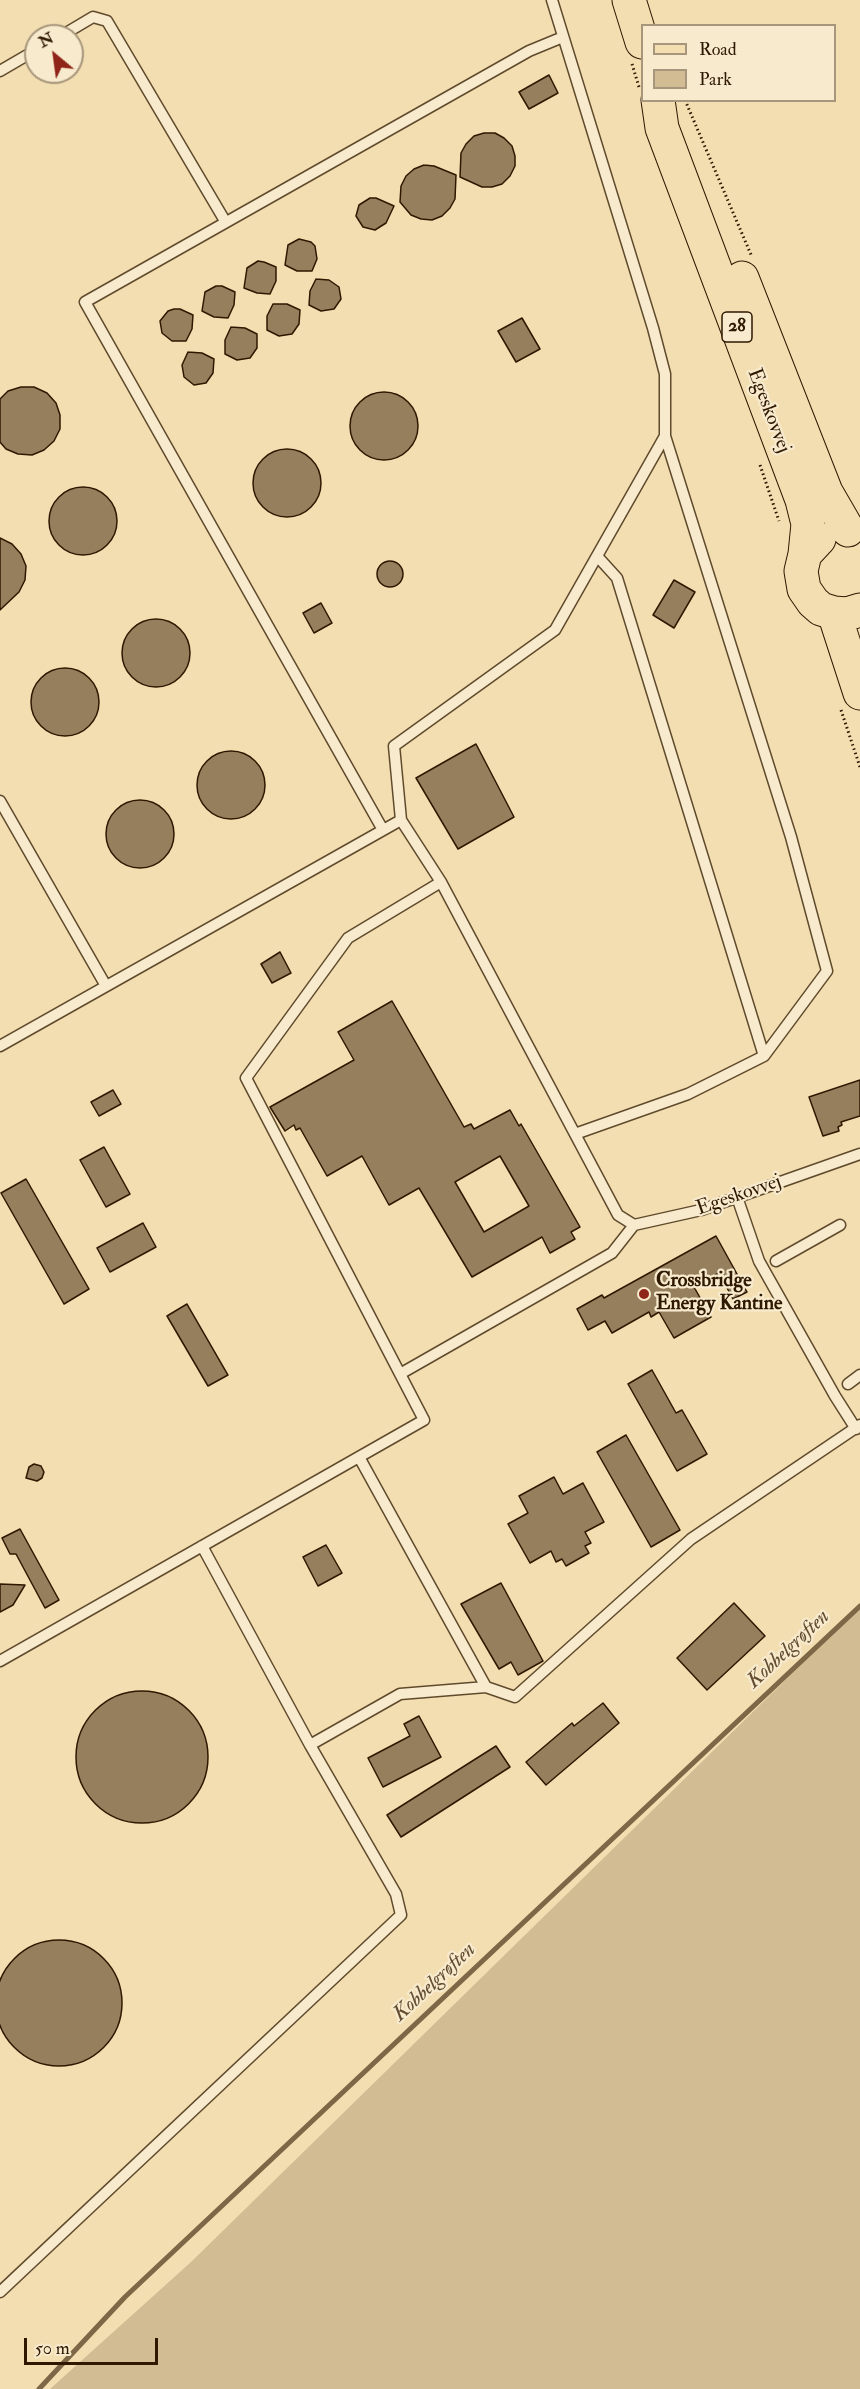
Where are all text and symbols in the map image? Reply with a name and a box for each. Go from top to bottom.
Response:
north arrow [24,24,84,84]
legend [641,24,836,102]
text: N [35,28,57,52]
text: Road [699,38,737,61]
text: Park [699,68,732,91]
road number: 28 [722,312,752,342]
street label: Egeskovvej [741,366,795,456]
street label: Egeskovvej [693,1170,785,1222]
place label: Crossbridge Energy Kantine [656,1270,782,1317]
marker: Crossbridge Energy Kantine [637,1287,651,1301]
water label: Kobbelgrøften [742,1605,836,1695]
water label: Kobbelgrøften [388,1938,482,2028]
scale bar [27,2326,160,2364]
text: 50 m [35,2337,70,2360]

